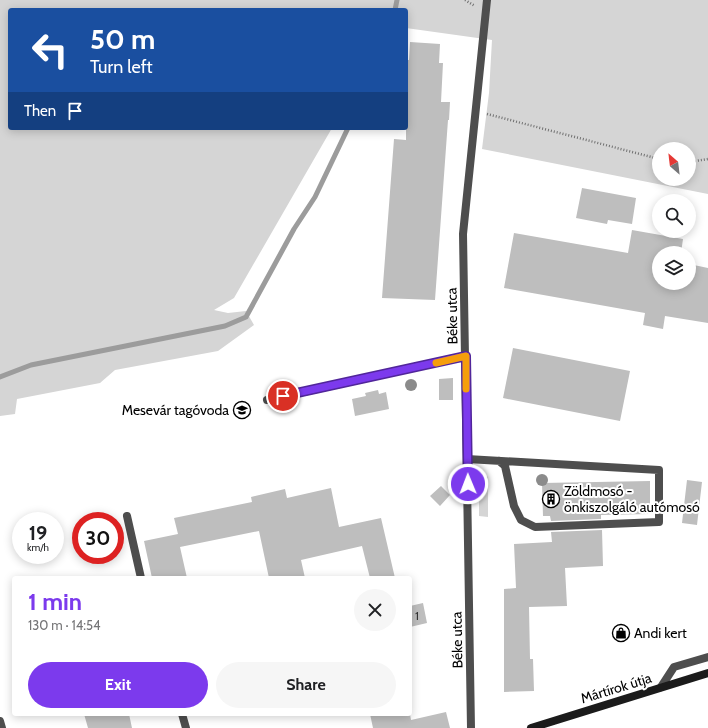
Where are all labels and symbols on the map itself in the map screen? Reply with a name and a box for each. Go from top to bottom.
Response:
north arrow [652,142,696,186]
street label: Béke utca [443,287,461,345]
pin [266,379,300,413]
school or university icon: Mesevár tagóvoda [232,400,252,420]
place label: Mesevár tagóvoda [122,401,229,419]
position arrow [447,463,489,505]
place label: Zöldmosó - önkiszolgáló autómosó [564,482,700,516]
building icon: Zöldmosó - önkiszolgáló autómosó [541,489,561,509]
speed limit sign: 30 [72,512,124,564]
house number: 1 [415,608,419,623]
street label: Béke utca [448,611,466,669]
shop icon: Andi kert [611,623,631,643]
place label: Andi kert [634,624,687,642]
street label: Mártírok útja [578,669,654,707]

